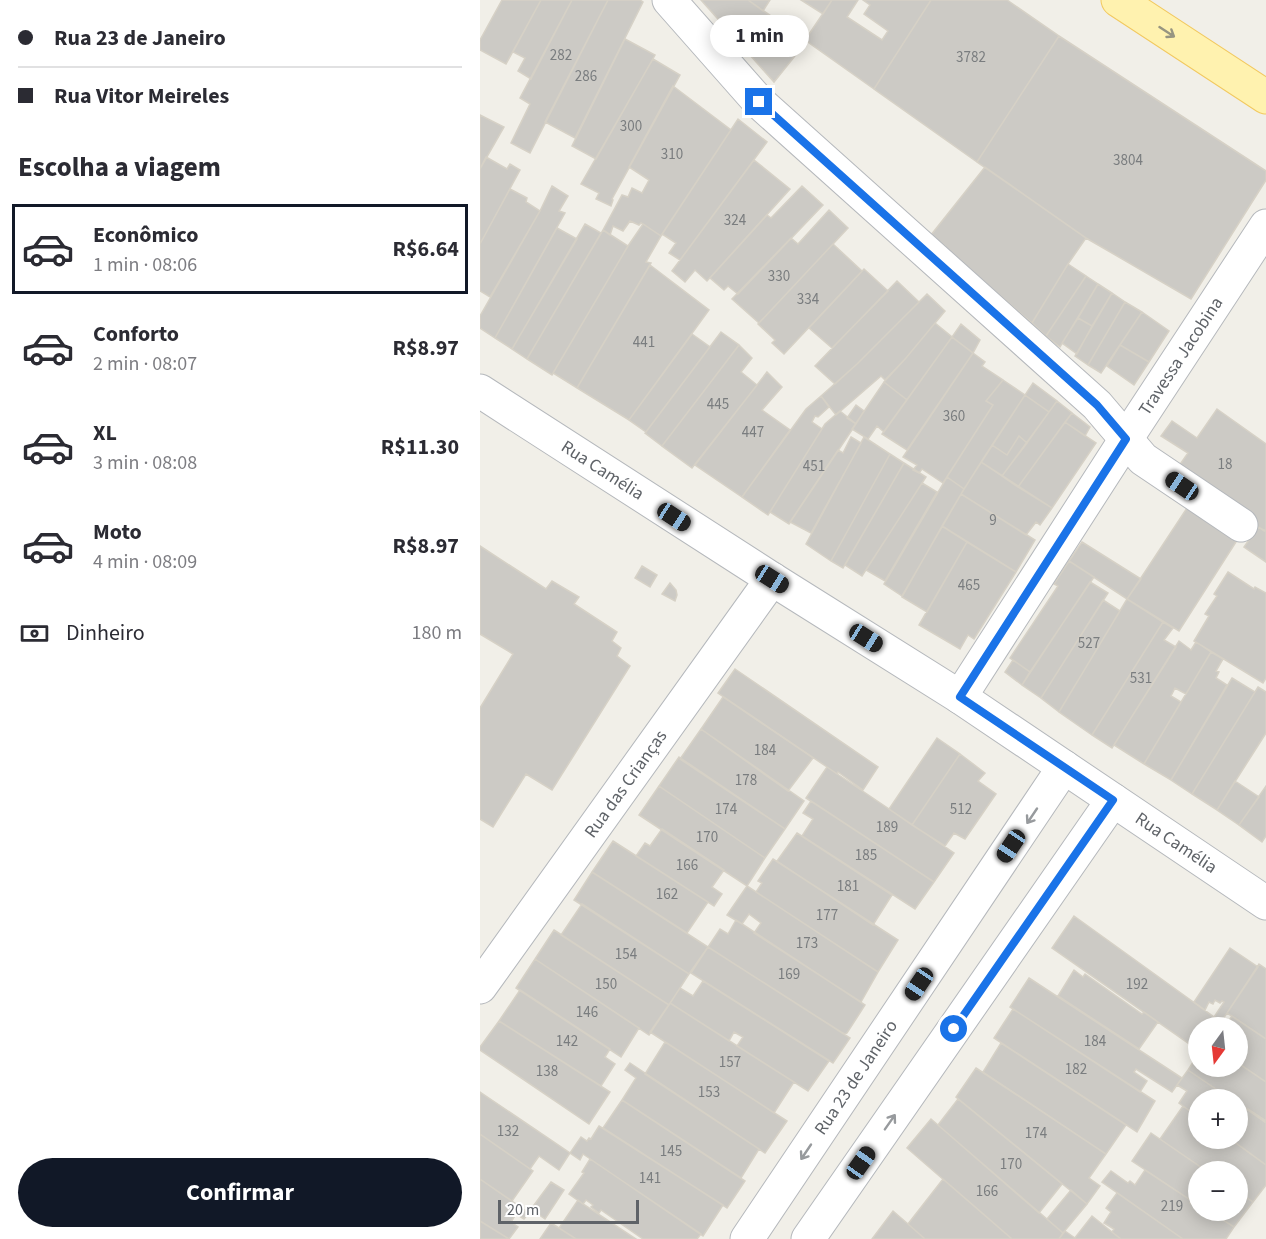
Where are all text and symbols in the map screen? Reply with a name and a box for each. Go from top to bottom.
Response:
callout: 1 min [710,15,808,57]
text: Rua 23 de Janeiro [54,22,226,54]
text: 1 min [735,22,784,50]
one-way arrow [1158,26,1175,38]
house number: 282 [550,45,572,66]
house number: 3782 [956,47,986,68]
house number: 286 [575,66,597,87]
text: Rua Vitor Meireles [54,80,229,112]
route end [745,88,772,115]
house number: 300 [620,116,642,137]
house number: 310 [661,144,683,165]
text: Escolha a viagem [18,148,221,187]
house number: 3804 [1113,150,1143,171]
house number: 324 [724,210,747,231]
text: Econômico [93,219,198,251]
icon: car [21,222,75,276]
text: R$6.64 [392,233,459,265]
text: 1 min · 08:06 [93,251,197,279]
house number: 330 [768,266,790,287]
house number: 334 [797,289,820,310]
street label: Travessa Jacobina [1132,292,1229,420]
text: Conforto [93,318,179,350]
icon: car [21,321,75,375]
text: R$8.97 [392,332,459,364]
house number: 441 [633,332,655,353]
text: 2 min · 08:07 [93,350,197,378]
house number: 445 [707,394,729,415]
house number: 360 [943,406,965,427]
text: XL [93,417,117,449]
icon: car [21,420,75,474]
house number: 447 [742,422,764,443]
text: R$11.30 [381,431,459,463]
street label: Rua Camélia [556,434,649,506]
text: 3 min · 08:08 [93,449,197,477]
house number: 18 [1218,454,1232,475]
house number: 451 [803,456,825,477]
car [1162,468,1202,504]
car [654,500,694,534]
house number: 9 [989,510,997,531]
text: Moto [93,516,142,548]
icon: car [21,519,75,573]
text: R$8.97 [392,530,459,562]
text: 4 min · 08:09 [93,548,197,576]
car [752,562,792,596]
house number: 465 [958,575,980,596]
icon: cash [18,617,51,650]
text: Dinheiro [66,617,145,649]
text: 180 m [412,619,462,647]
car [846,621,886,655]
house number: 527 [1078,633,1100,654]
house number: 531 [1130,668,1152,689]
street label: Rua das Crianças [578,725,673,843]
house number: 184 [754,740,777,761]
house number: 178 [735,770,757,791]
house number: 174 [715,799,738,820]
house number: 512 [950,799,972,820]
street label: Rua Camélia [1130,806,1222,879]
one-way arrow [1026,807,1038,824]
house number: 189 [876,817,898,838]
car [993,826,1029,866]
house number: 170 [696,827,718,848]
house number: 185 [855,845,877,866]
house number: 166 [676,855,698,876]
house number: 181 [837,876,859,897]
house number: 162 [656,884,678,905]
house number: 177 [816,905,838,926]
house number: 173 [796,933,818,954]
house number: 154 [615,944,638,965]
house number: 169 [778,964,800,985]
car [901,964,937,1004]
house number: 150 [595,974,617,995]
house number: 192 [1126,974,1148,995]
house number: 146 [576,1002,598,1023]
street label: Rua 23 de Janeiro [808,1015,903,1140]
route start [940,1015,967,1042]
north arrow [1188,1017,1248,1077]
map controls [1188,1017,1248,1221]
house number: 142 [556,1031,578,1052]
house number: 184 [1084,1031,1107,1052]
house number: 157 [719,1052,741,1073]
house number: 182 [1065,1059,1087,1080]
house number: 138 [536,1061,558,1082]
house number: 153 [698,1082,720,1103]
button: + [1188,1089,1248,1149]
one-way arrow [884,1114,896,1131]
house number: 132 [497,1121,519,1142]
house number: 174 [1025,1123,1048,1144]
house number: 145 [660,1141,682,1162]
one-way arrow [800,1143,812,1160]
car [843,1143,879,1183]
house number: 170 [1000,1154,1022,1175]
button: Confirmar [18,1158,462,1227]
button: − [1188,1161,1248,1221]
house number: 141 [639,1168,661,1189]
house number: 166 [976,1181,998,1202]
house number: 219 [1161,1196,1183,1217]
scale bar [498,1197,639,1224]
text: 20 m [507,1199,539,1221]

